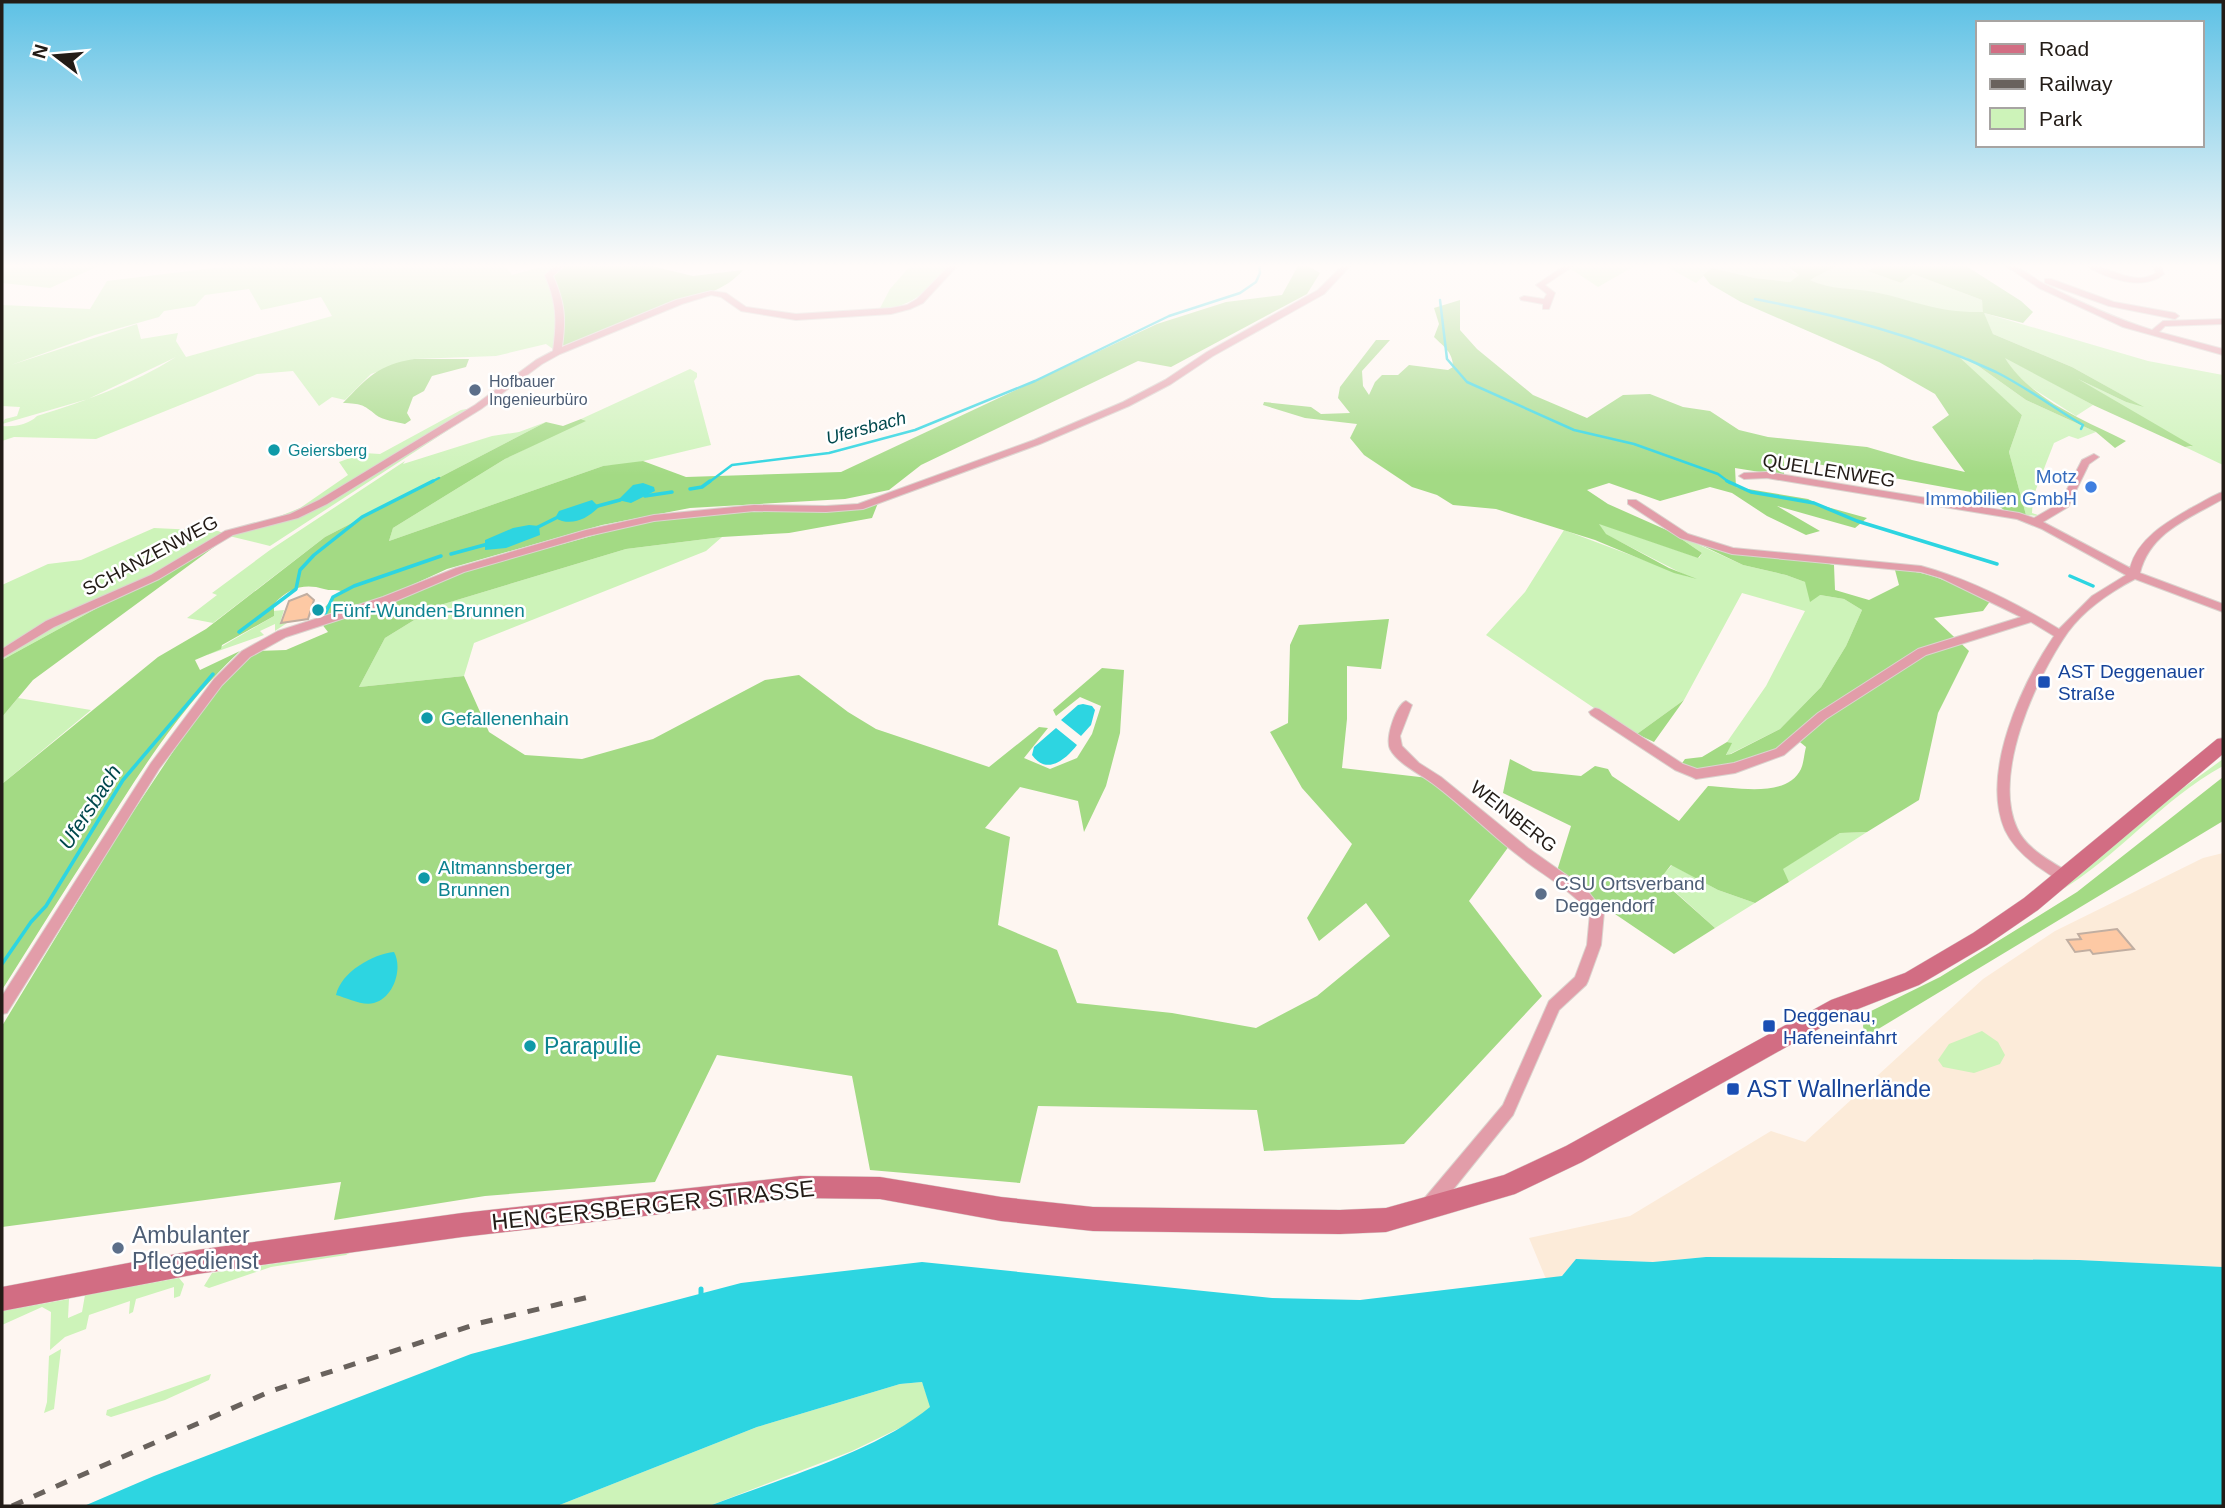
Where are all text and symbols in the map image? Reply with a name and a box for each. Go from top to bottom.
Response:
north arrow [21,21,91,91]
legend [1976,21,2204,147]
text: Road [2039,37,2089,60]
text: N [28,42,52,61]
text: Railway [2039,72,2113,95]
text: Park [2039,107,2083,130]
place label: Hofbauer Ingenieurbüro [489,373,588,408]
marker: Hofbauer Ingenieurbüro [467,382,483,398]
water label: Ufersbach [824,408,908,448]
marker: Geiersberg [266,442,282,458]
place label: Geiersberg [288,442,367,459]
street label: QUELLENWEG [1761,450,1897,491]
place label: Motz Immobilien GmbH [1925,466,2077,509]
marker: Motz Immobilien GmbH [2083,479,2099,495]
street label: SCHANZENWEG [79,511,221,600]
place label: Fünf-Wunden-Brunnen [332,600,525,621]
marker: Fünf-Wunden-Brunnen [310,602,326,618]
place label: AST Deggenauer Straße [2058,661,2205,704]
marker: AST Deggenauer Straße [2036,674,2052,690]
place label: Gefallenenhain [441,708,569,729]
marker: Gefallenenhain [419,710,435,726]
water label: Ufersbach [54,760,125,853]
street label: WEINBERG [1466,776,1561,857]
place label: Altmannsberger Brunnen [438,857,573,900]
marker: Altmannsberger Brunnen [416,870,432,886]
place label: CSU Ortsverband Deggendorf [1555,873,1705,916]
marker: CSU Ortsverband Deggendorf [1533,886,1549,902]
place label: Deggenau, Hafeneinfahrt [1783,1005,1898,1048]
marker: Deggenau, Hafeneinfahrt [1761,1018,1777,1034]
place label: Parapulie [544,1033,641,1059]
marker: Parapulie [522,1038,538,1054]
place label: AST Wallnerlände [1747,1076,1931,1102]
marker: AST Wallnerlände [1725,1081,1741,1097]
street label: HENGERSBERGER STRASSE [490,1175,816,1235]
place label: Ambulanter Pflegedienst [132,1222,259,1274]
marker: Ambulanter Pflegedienst [110,1240,126,1256]

